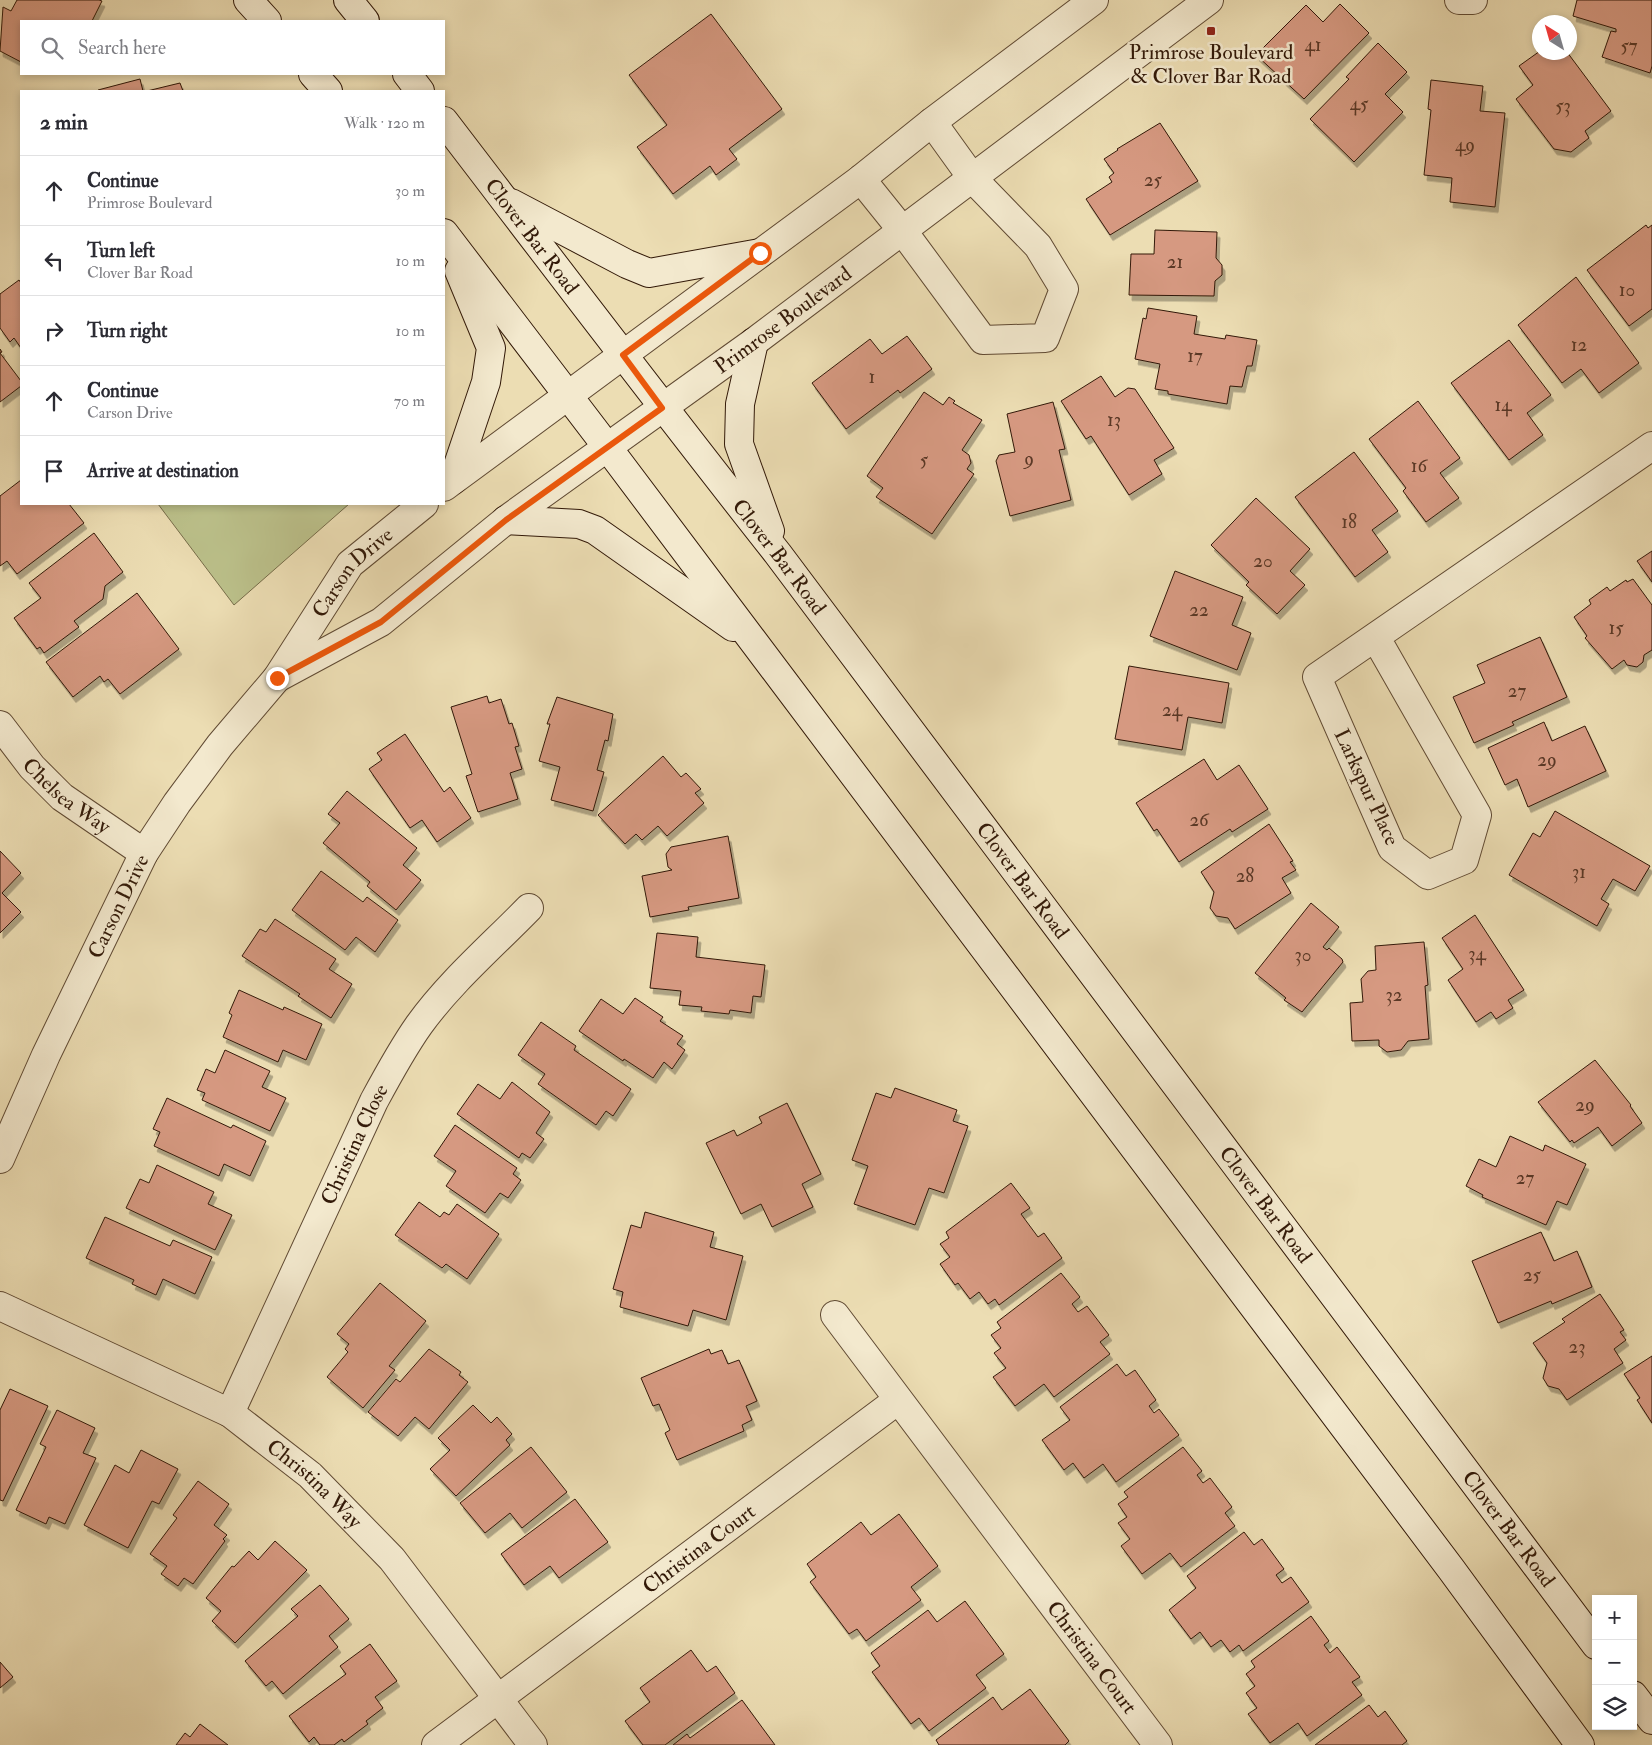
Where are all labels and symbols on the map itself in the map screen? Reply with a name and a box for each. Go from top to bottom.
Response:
north arrow [1532,15,1577,60]
marker: Primrose Boulevard & Clover Bar Road [1205,25,1217,37]
house number: 41 [1304,33,1322,57]
house number: 57 [1620,34,1638,58]
place label: Primrose Boulevard & Clover Bar Road [1129,39,1294,90]
house number: 45 [1350,92,1369,116]
house number: 53 [1555,94,1571,118]
house number: 49 [1455,133,1475,157]
house number: 25 [1144,168,1163,192]
street label: Clover Bar Road [479,173,585,301]
route start [749,242,772,265]
house number: 21 [1167,250,1183,274]
street label: Primrose Boulevard [709,260,858,380]
house number: 10 [1619,278,1635,302]
house number: 12 [1571,333,1587,357]
house number: 17 [1187,344,1203,368]
house number: 1 [869,365,875,389]
house number: 14 [1494,393,1512,417]
house number: 13 [1107,408,1121,432]
house number: 9 [1022,447,1034,471]
house number: 5 [920,448,929,472]
house number: 16 [1411,454,1429,478]
street label: Clover Bar Road [726,494,832,621]
house number: 18 [1341,510,1357,534]
street label: Carson Drive [306,521,399,623]
house number: 20 [1253,549,1273,573]
house number: 22 [1189,598,1209,622]
house number: 15 [1608,616,1624,640]
route end [266,667,289,690]
house number: 27 [1508,679,1526,703]
house number: 24 [1162,698,1183,722]
street label: Larkspur Place [1328,724,1405,850]
house number: 29 [1537,748,1557,772]
street label: Chelsea Way [16,753,116,841]
house number: 26 [1189,808,1210,832]
street label: Clover Bar Road [970,817,1075,945]
street label: Carson Drive [82,850,155,963]
house number: 31 [1572,860,1586,884]
house number: 28 [1236,864,1254,888]
house number: 34 [1468,942,1486,966]
house number: 30 [1294,943,1312,967]
house number: 32 [1386,983,1402,1007]
street label: Christina Close [315,1079,395,1209]
house number: 29 [1575,1093,1595,1117]
street label: Clover Bar Road [1213,1141,1318,1269]
house number: 27 [1516,1166,1534,1190]
house number: 25 [1523,1263,1542,1287]
house number: 23 [1569,1335,1585,1359]
street label: Christina Way [261,1433,368,1535]
street label: Clover Bar Road [1456,1465,1561,1593]
street label: Christina Court [637,1498,761,1600]
street label: Christina Court [1041,1596,1143,1719]

